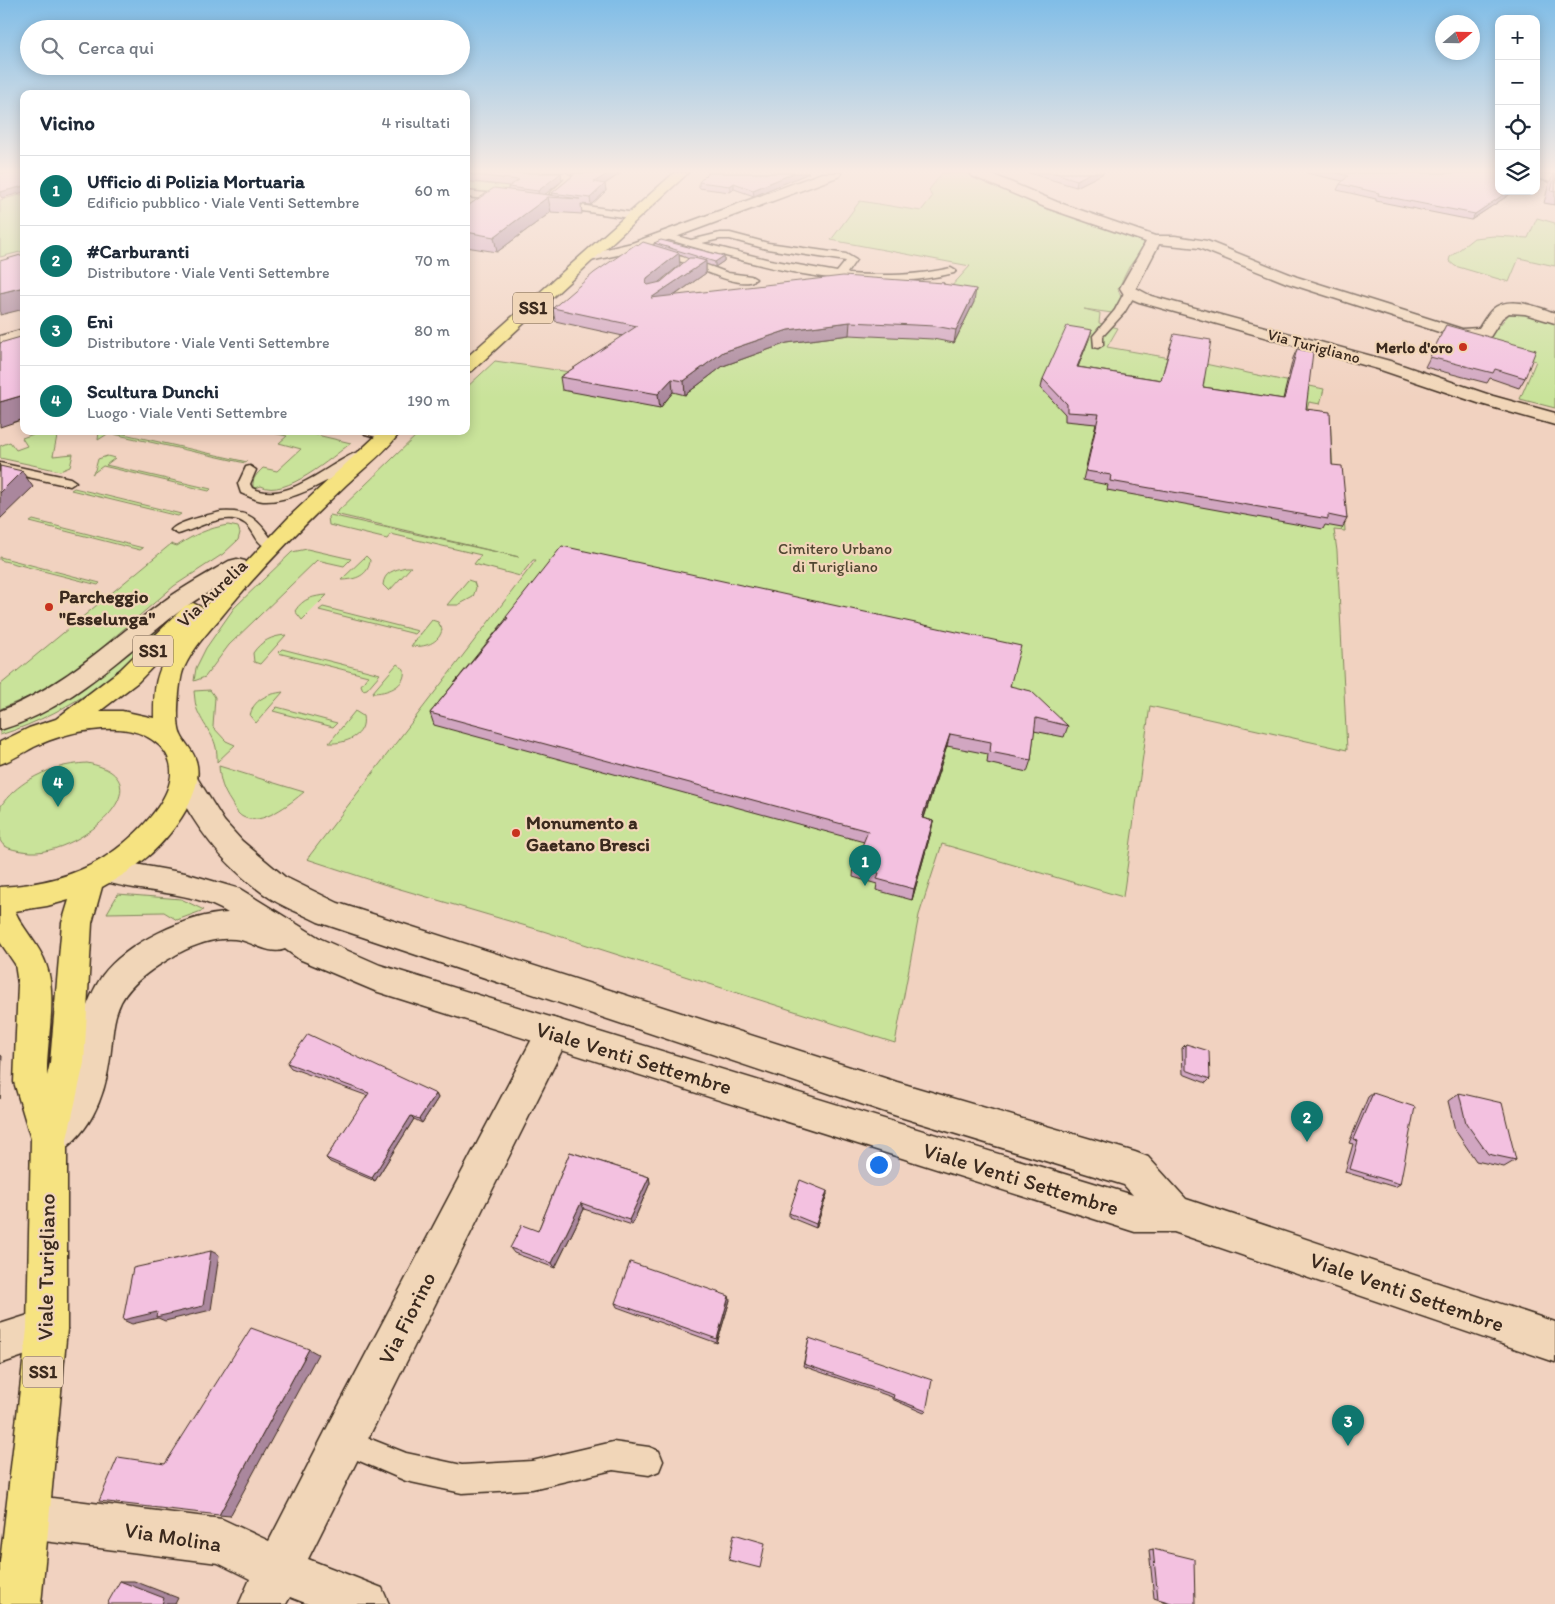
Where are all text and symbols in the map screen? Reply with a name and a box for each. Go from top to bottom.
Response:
north arrow [1435,15,1480,60]
map controls [1495,15,1540,195]
button: + [1495,15,1540,60]
search box [20,20,470,75]
icon: search [38,34,66,62]
text: Cerca qui [78,36,154,59]
button: − [1495,60,1540,105]
button: locate [1495,105,1540,150]
text: Vicino [40,110,95,135]
text: 4 risultati [382,113,450,132]
button: layers [1495,150,1540,195]
text: Ufficio di Polizia Mortuaria [87,170,305,193]
text: 1 [52,181,60,200]
text: 60 m [415,181,450,200]
text: Edificio pubblico · Viale Venti Settembre [87,193,359,212]
text: #Carburanti [87,240,189,263]
text: 2 [52,251,60,270]
text: 70 m [415,251,450,270]
text: Distributore · Viale Venti Settembre [87,263,330,282]
road number: SS1 [513,292,553,324]
text: Eni [87,310,113,333]
text: 3 [52,321,60,340]
text: 80 m [414,321,450,340]
street label: Via Turigliano [1265,324,1363,368]
text: Distributore · Viale Venti Settembre [87,333,330,352]
place label: Merlo d'oro [1376,338,1453,357]
marker: Merlo d'oro [1457,341,1469,353]
text: Scultura Dunchi [87,380,219,403]
text: 4 [51,391,61,410]
text: 190 m [407,391,450,410]
text: Luogo · Viale Venti Settembre [87,403,287,422]
park label: Cimitero Urbano di Turigliano [778,539,892,576]
street label: Via Aurelia [172,554,252,632]
place label: Parcheggio "Esselunga" [59,585,155,630]
marker: Parcheggio "Esselunga" [43,601,55,613]
road number: SS1 [133,636,173,666]
pin: 4 [42,766,74,807]
place label: Monumento a Gaetano Bresci [526,811,650,856]
marker: Monumento a Gaetano Bresci [510,827,522,839]
pin: 1 [849,845,881,886]
street label: Viale Venti Settembre [533,1015,735,1101]
pin: 2 [1291,1101,1323,1142]
street label: Viale Venti Settembre [920,1136,1122,1222]
your location [866,1152,892,1178]
street label: Viale Turigliano [31,1193,61,1341]
street label: Viale Venti Settembre [1306,1246,1508,1338]
street label: Via Fiorino [372,1267,442,1369]
road number: SS1 [23,1356,63,1388]
pin: 3 [1332,1405,1364,1446]
street label: Via Molina [123,1516,224,1558]

